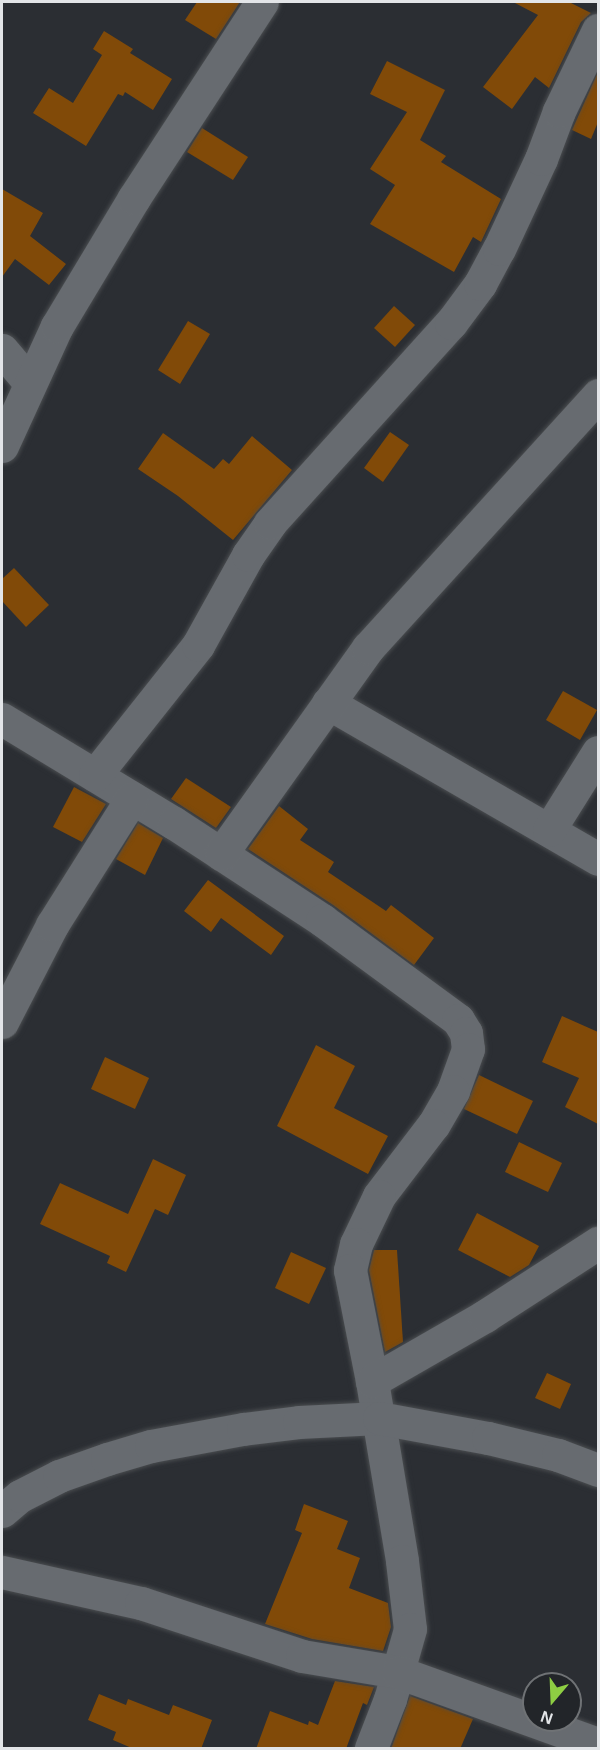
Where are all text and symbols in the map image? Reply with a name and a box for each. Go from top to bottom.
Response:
north arrow [522,1672,582,1732]
text: N [538,1708,555,1728]

